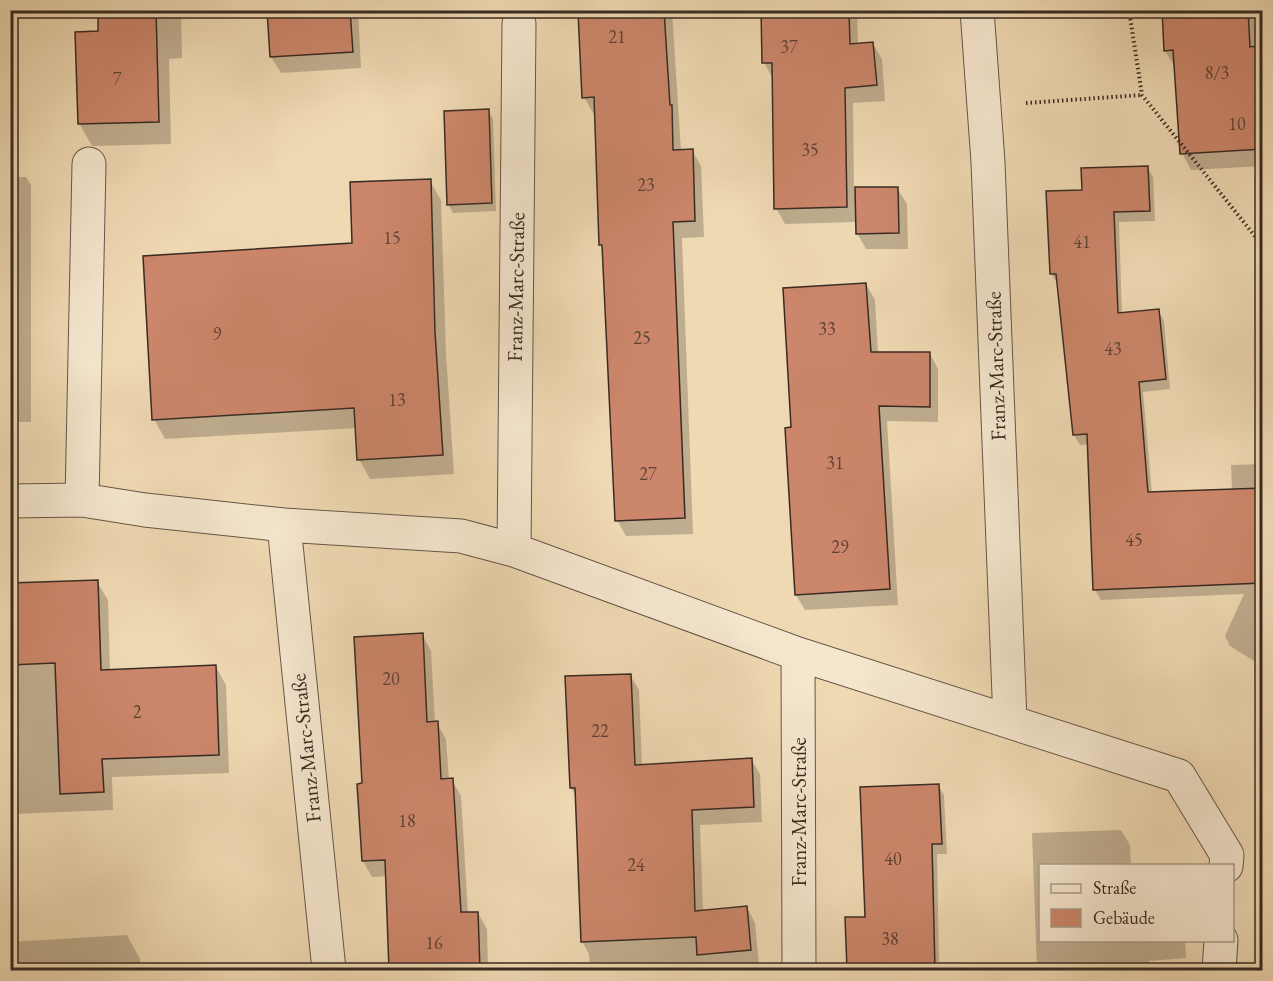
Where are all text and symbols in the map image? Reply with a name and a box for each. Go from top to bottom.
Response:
house number: 21 [608,25,626,48]
house number: 37 [780,35,798,58]
house number: 8/3 [1205,61,1229,84]
house number: 7 [113,67,122,90]
house number: 10 [1228,112,1246,135]
house number: 35 [801,138,819,161]
house number: 23 [637,173,655,196]
street label: Franz-Marc-Straße [501,212,530,362]
house number: 15 [383,226,401,249]
house number: 41 [1073,230,1091,253]
street label: Franz-Marc-Straße [979,291,1012,441]
house number: 33 [818,317,836,340]
house number: 9 [213,322,222,345]
house number: 25 [633,326,651,349]
house number: 43 [1104,337,1122,360]
house number: 13 [388,388,406,411]
house number: 31 [826,451,844,474]
house number: 27 [639,462,657,485]
house number: 45 [1125,528,1143,551]
house number: 29 [831,535,849,558]
house number: 20 [382,667,400,690]
street label: Franz-Marc-Straße [284,672,327,824]
house number: 2 [133,700,142,723]
house number: 22 [591,719,609,742]
street label: Franz-Marc-Straße [785,737,812,887]
house number: 18 [398,809,416,832]
house number: 40 [884,847,902,870]
house number: 24 [627,853,645,876]
legend [1039,864,1234,942]
text: Straße [1093,876,1136,899]
text: Gebäude [1093,906,1155,929]
house number: 38 [881,927,899,950]
house number: 16 [425,931,443,954]

